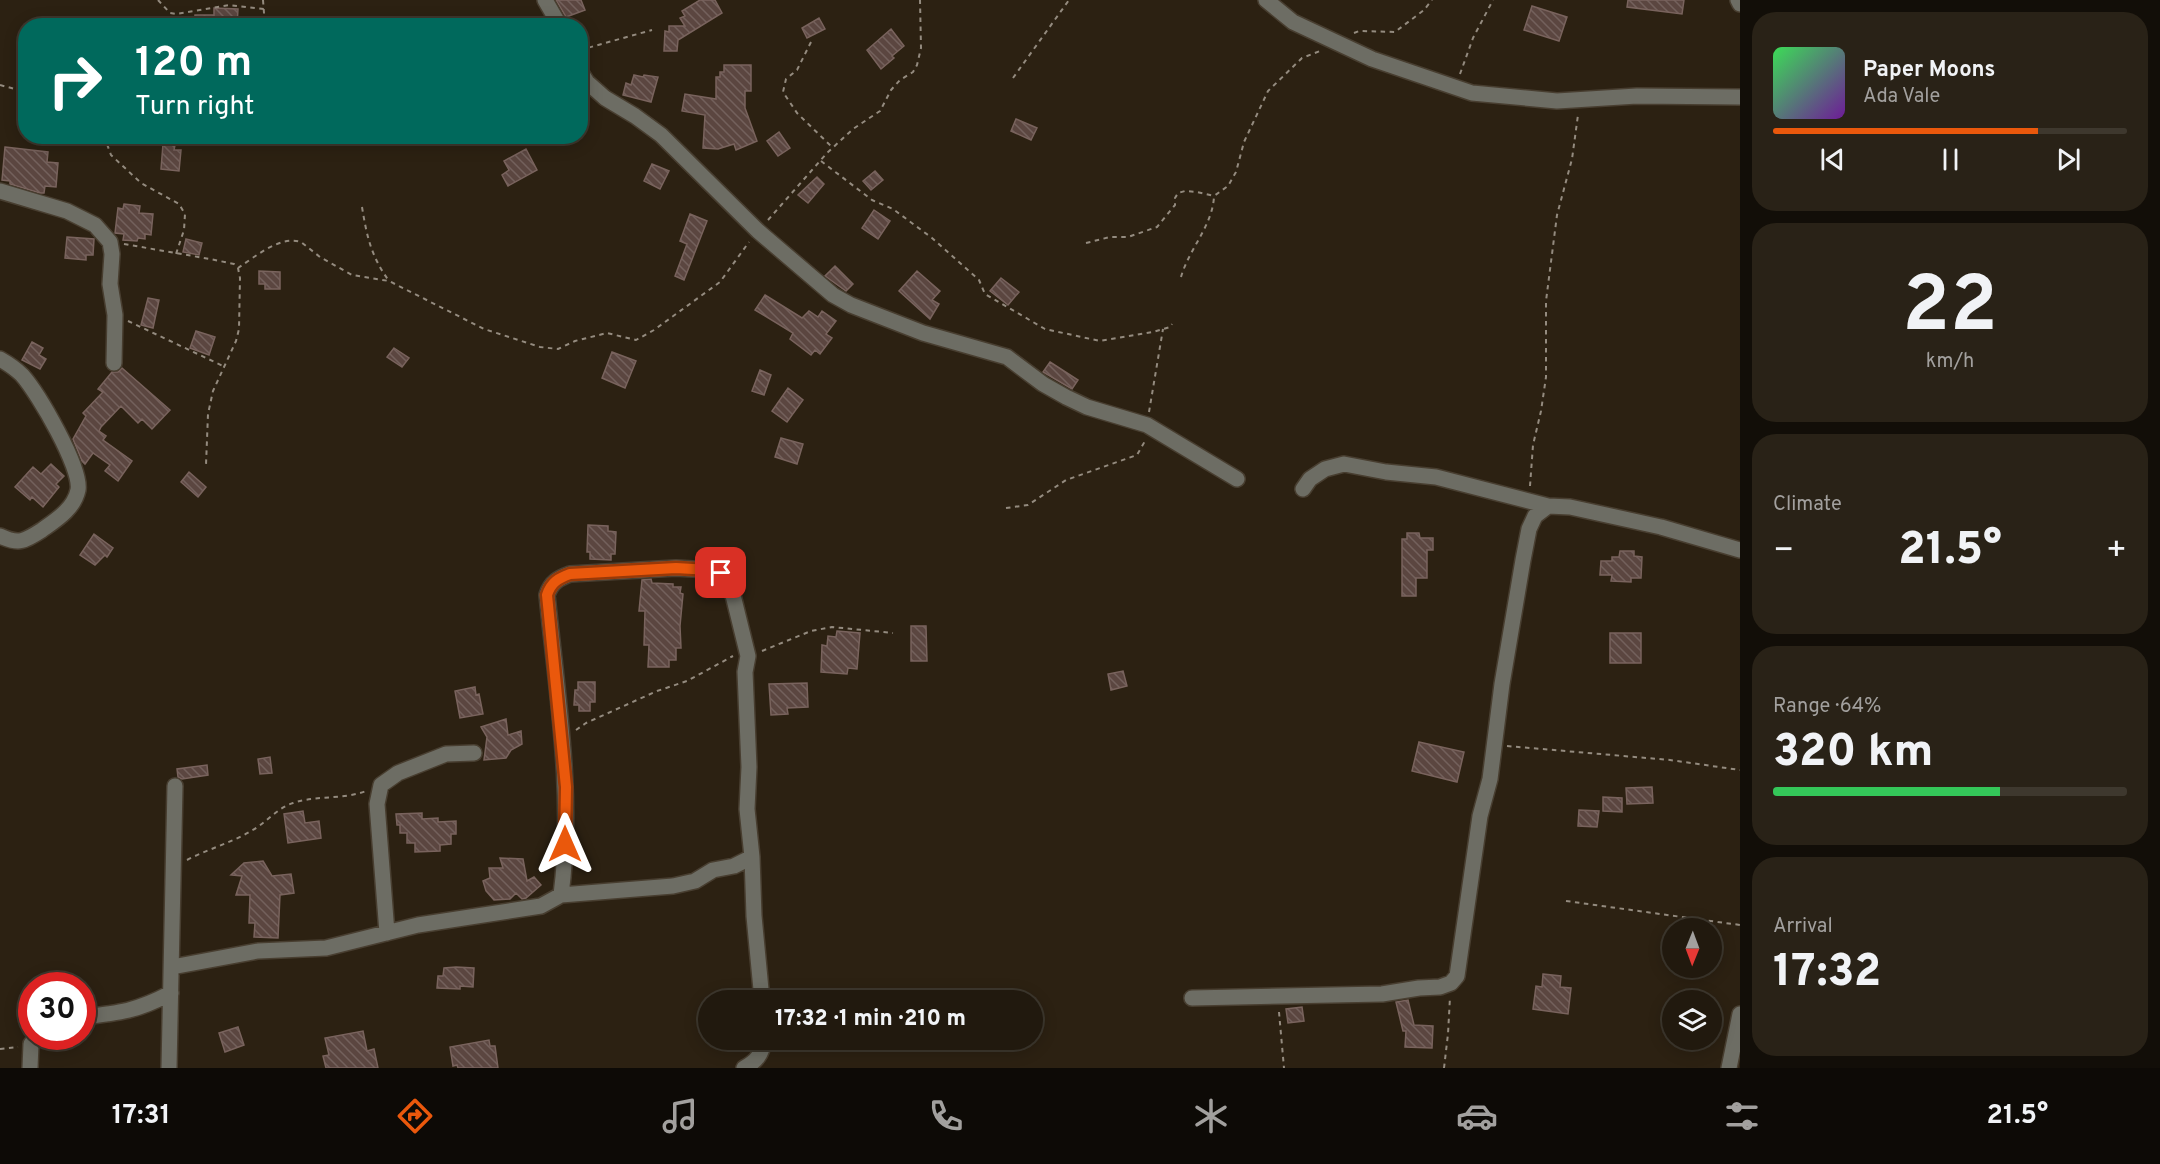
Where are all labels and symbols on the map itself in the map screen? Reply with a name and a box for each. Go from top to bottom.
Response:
pin [695,547,746,598]
position arrow [533,812,597,876]
north arrow [1662,918,1722,978]
speed limit sign: 30 [18,972,96,1050]

